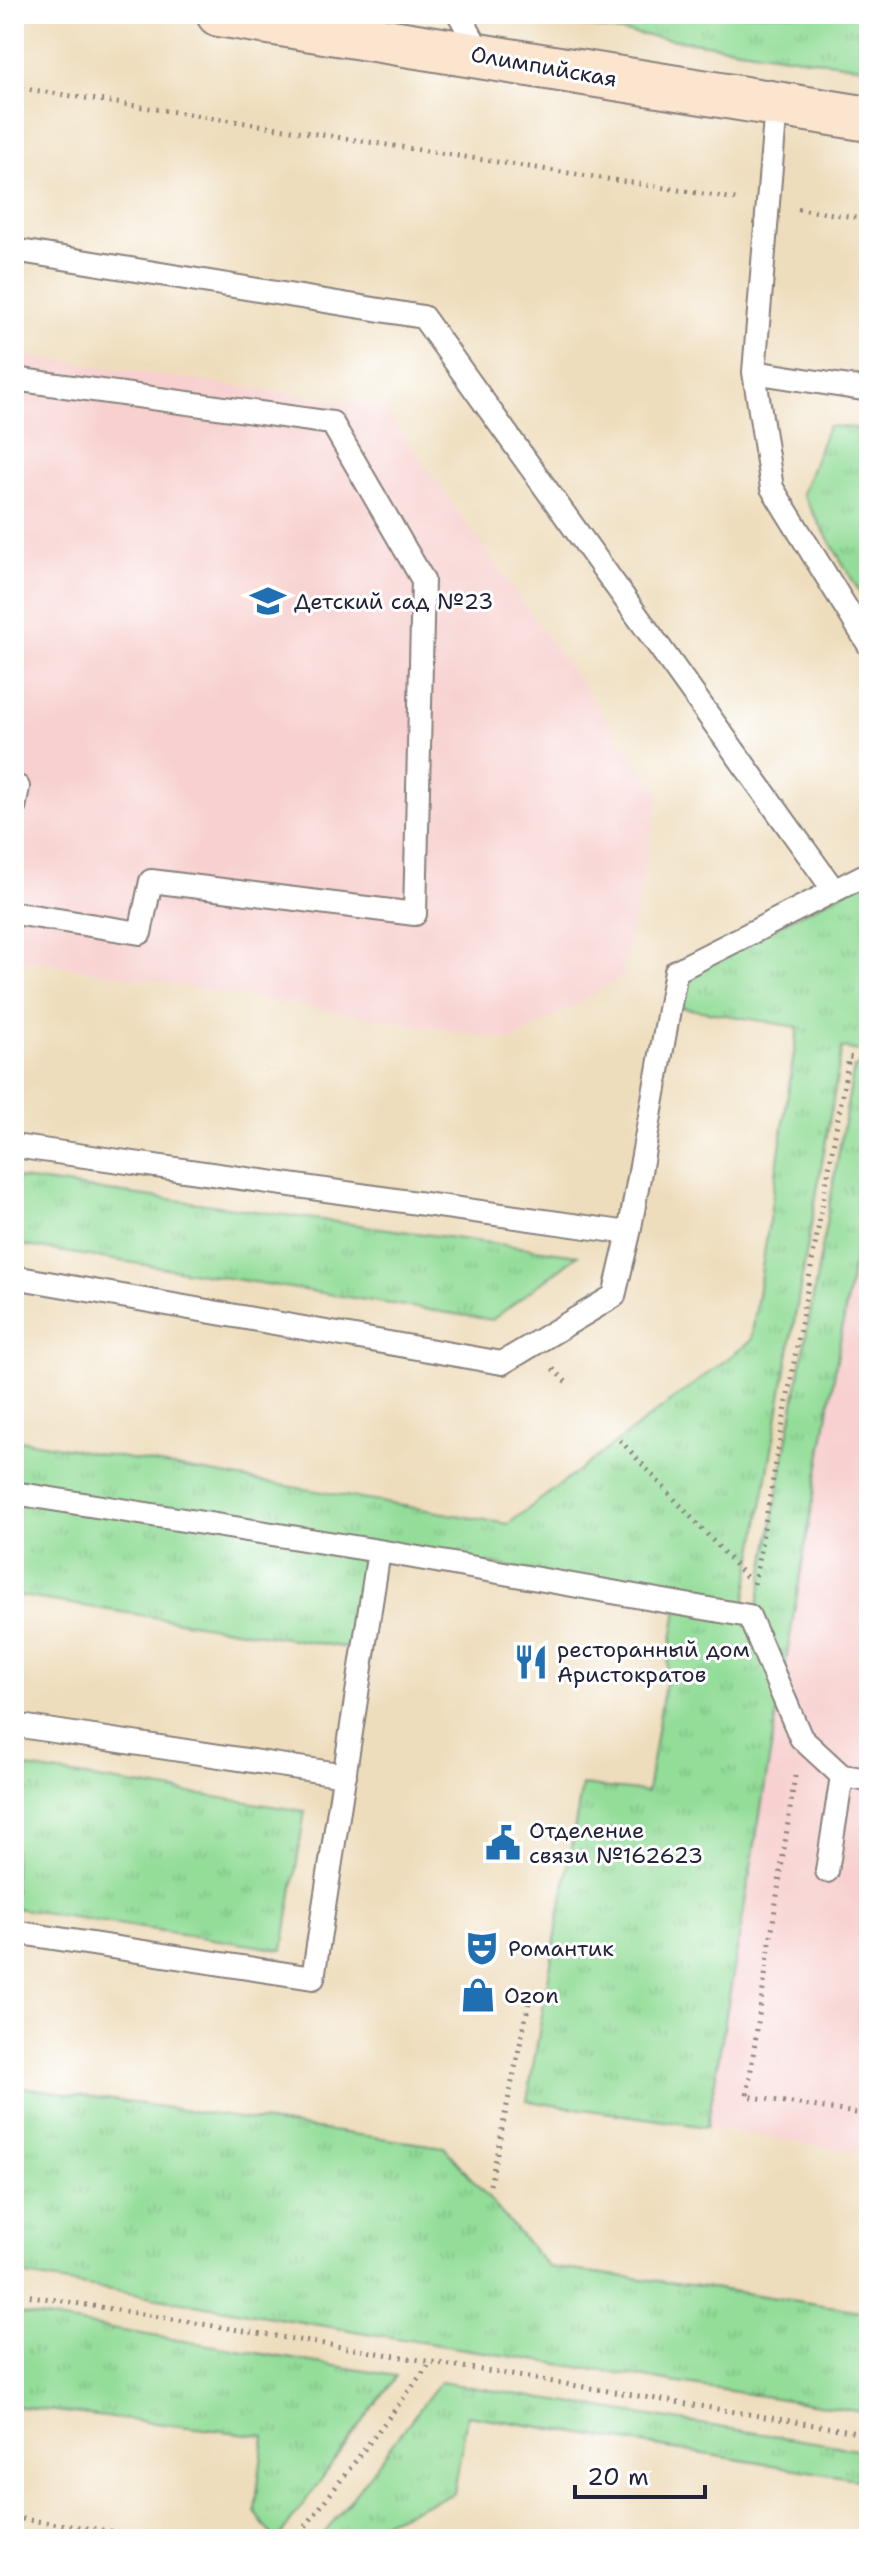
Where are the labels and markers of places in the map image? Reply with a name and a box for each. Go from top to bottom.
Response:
school or university icon: Детский сад №23 [249,582,287,620]
place label: Детский сад №23 [294,587,493,616]
place label: ресторанный дом Аристократов [557,1635,750,1689]
restaurant icon: ресторанный дом Аристократов [512,1643,550,1681]
place label: Отделение связи №162623 [529,1816,703,1870]
public building icon: Отделение связи №162623 [484,1824,522,1862]
theatre icon: Романтик [463,1929,501,1967]
place label: Романтик [508,1934,614,1963]
shop icon: Ozon [459,1976,497,2014]
place label: Ozon [504,1981,559,2010]

